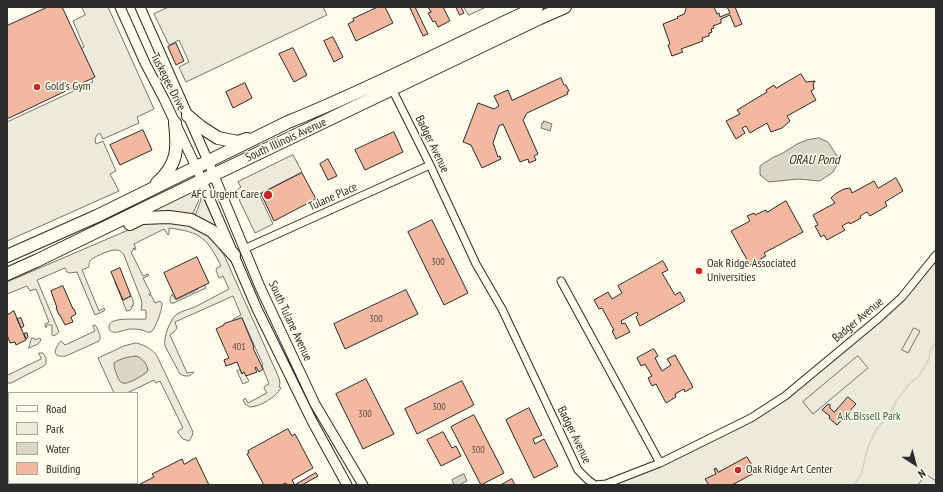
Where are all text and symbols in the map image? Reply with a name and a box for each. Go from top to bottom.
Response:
street label: Tuskegee Drive [147,51,189,113]
place label: Gold's Gym [45,80,90,94]
marker: Gold's Gym [32,82,42,92]
street label: Badger Avenue [412,113,452,175]
street label: South Illinois Avenue [243,115,329,165]
water label: ORAU Pond [788,152,840,168]
street label: Tulane Place [306,180,360,214]
place label: AFC Urgent Care [191,188,259,202]
marker: AFC Urgent Care [262,189,274,201]
house number: 300 [431,256,445,268]
place label: Oak Ridge Associated Universities [707,257,796,285]
marker: Oak Ridge Associated Universities [694,266,704,276]
street label: South Tulane Avenue [265,279,315,363]
street label: Badger Avenue [830,295,886,345]
house number: 300 [369,313,383,325]
house number: 401 [232,341,246,353]
legend [8,392,138,484]
text: Road [46,401,66,416]
house number: 300 [432,401,446,413]
street label: Badger Avenue [554,404,594,466]
house number: 300 [358,408,372,420]
park label: A.K.Bissell Park [837,410,901,424]
text: Park [46,421,64,436]
text: Water [46,441,70,456]
house number: 300 [471,444,485,456]
north arrow [895,444,935,484]
text: Building [46,461,81,476]
place label: Oak Ridge Art Center [746,463,833,477]
marker: Oak Ridge Art Center [733,465,743,475]
text: N [916,466,929,481]

